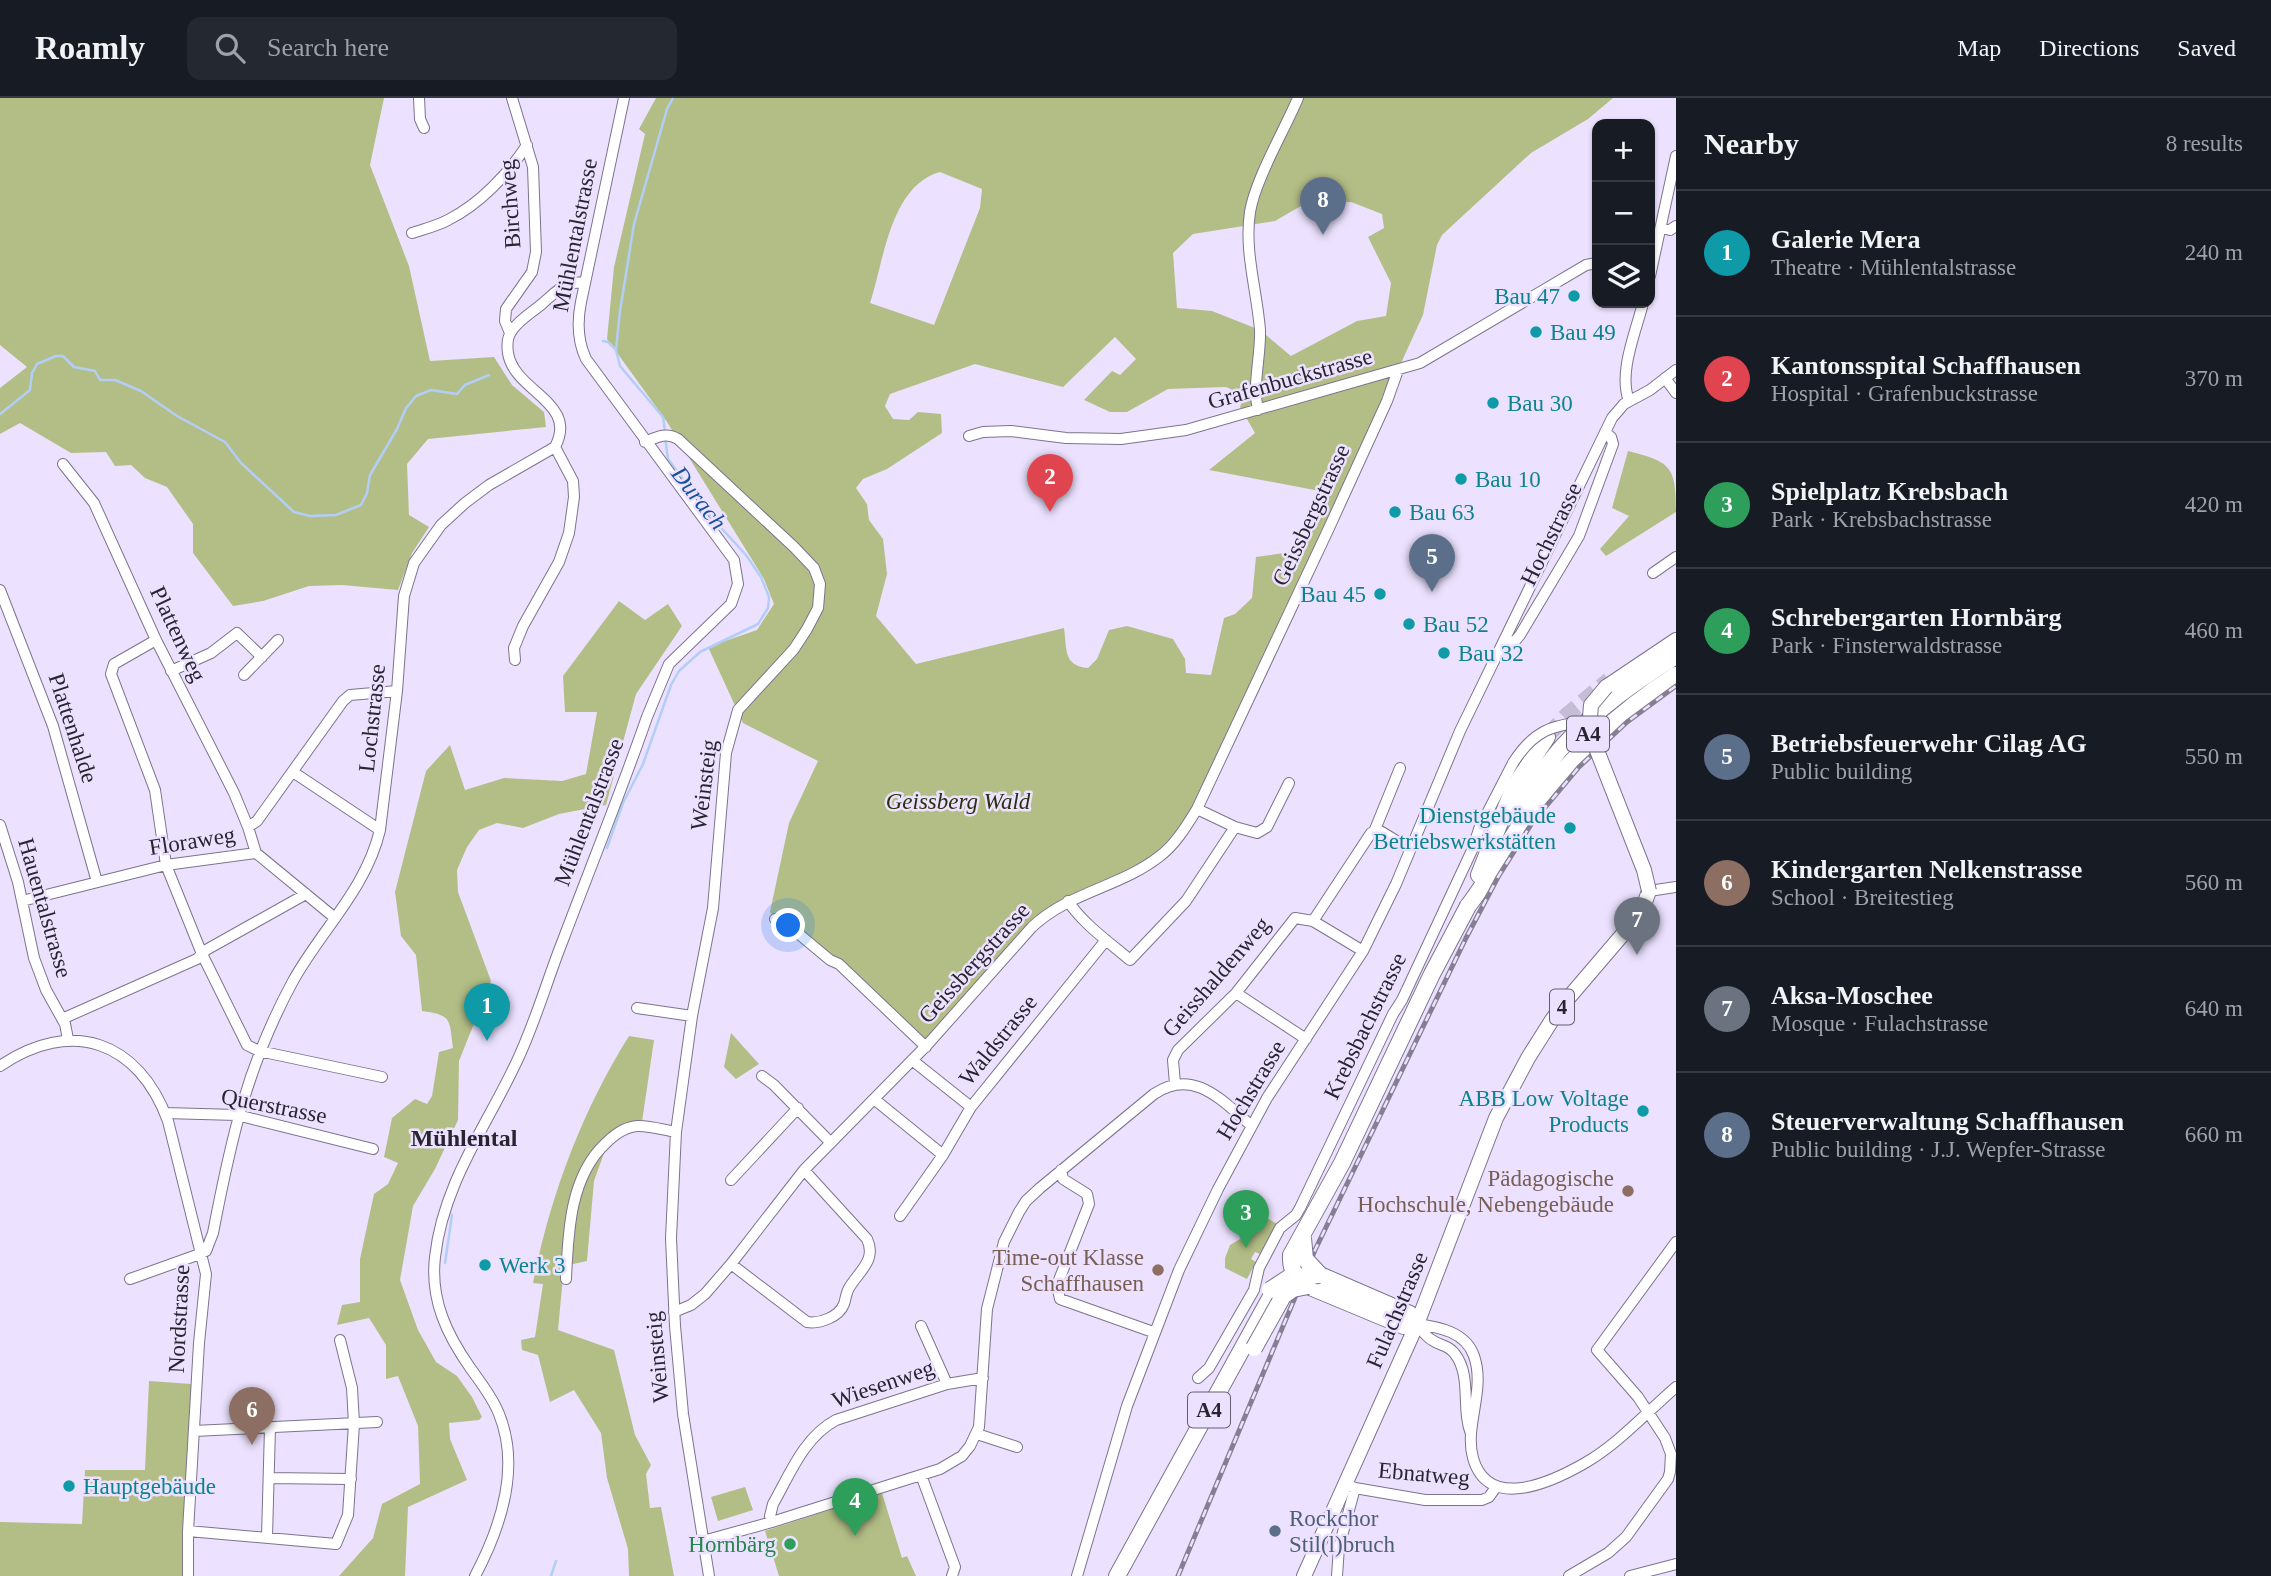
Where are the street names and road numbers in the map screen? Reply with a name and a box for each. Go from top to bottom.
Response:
street label: Mühlentalstrasse [548,156,602,314]
street label: Birchweg [494,158,526,249]
street label: Grafenbuckstrasse [1205,344,1375,414]
street label: Geissbergstrasse [1267,440,1355,590]
street label: Hochstrasse [1515,479,1587,589]
street label: Plattenweg [145,582,211,686]
street label: Lochstrasse [354,663,390,773]
street label: Plattenhalde [44,670,102,786]
road number: A4 [1567,716,1609,752]
street label: Mühlentalstrasse [549,735,629,889]
street label: Weinsteig [686,738,722,832]
street label: Floraweg [147,822,237,860]
street label: Hauentalstrasse [13,835,77,981]
street label: Geissbergstrasse [914,898,1034,1028]
street label: Geisshaldenweg [1157,912,1275,1042]
street label: Krebsbachstrasse [1319,949,1411,1103]
street label: Waldstrasse [954,990,1042,1090]
road number: 4 [1550,990,1574,1024]
street label: Hochstrasse [1212,1036,1290,1144]
street label: Querstrasse [219,1083,329,1129]
street label: Fulachstrasse [1361,1248,1433,1372]
street label: Nordstrasse [164,1264,194,1374]
street label: Weinsteig [641,1310,673,1404]
street label: Wiesenweg [829,1355,938,1413]
road number: A4 [1188,1392,1230,1428]
street label: Ebnatweg [1377,1458,1471,1491]

